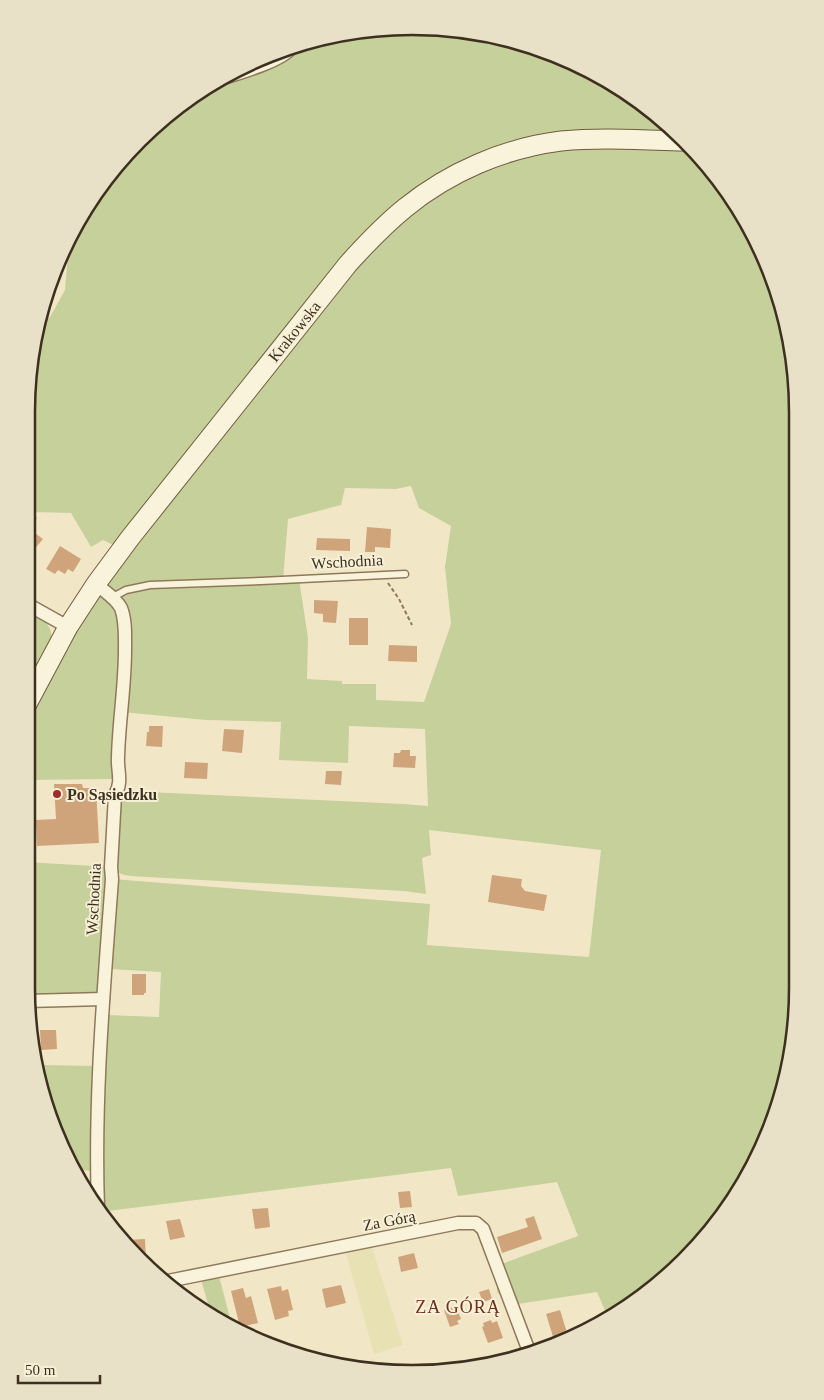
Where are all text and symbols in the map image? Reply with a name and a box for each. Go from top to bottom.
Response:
street label: Krakowska [265,298,324,365]
street label: Wschodnia [311,551,383,572]
place label: Po Sąsiedzku [67,786,157,804]
marker: Po Sąsiedzku [51,788,63,800]
street label: Wschodnia [83,863,104,935]
street label: Za Górą [362,1207,418,1235]
district label: ZA GÓRĄ [415,1296,501,1317]
scale bar [18,1352,100,1384]
text: 50 m [25,1362,56,1378]

